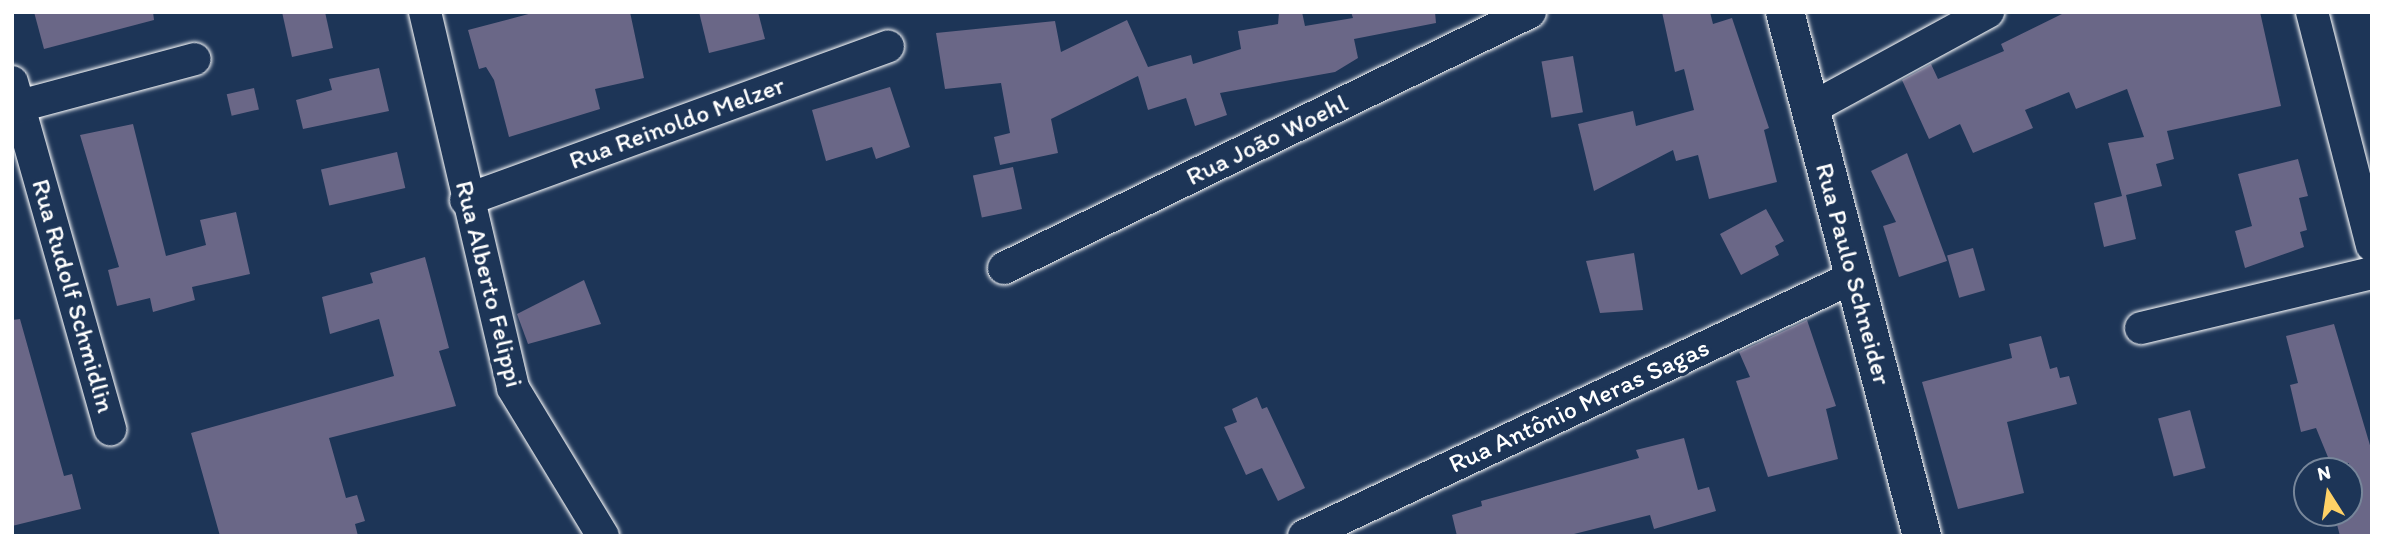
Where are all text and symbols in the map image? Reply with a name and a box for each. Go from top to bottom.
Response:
street label: Rua Reinoldo Melzer [565,70,789,176]
street label: Rua João Woehl [1181,88,1353,192]
street label: Rua Paulo Schneider [1808,160,1898,388]
street label: Rua Rudolf Schmidlin [25,176,121,416]
street label: Rua Alberto Felippi [448,178,530,390]
street label: Rua Antônio Meras Sagas [1444,332,1714,480]
north arrow [2293,457,2363,527]
text: N [2315,460,2333,486]

